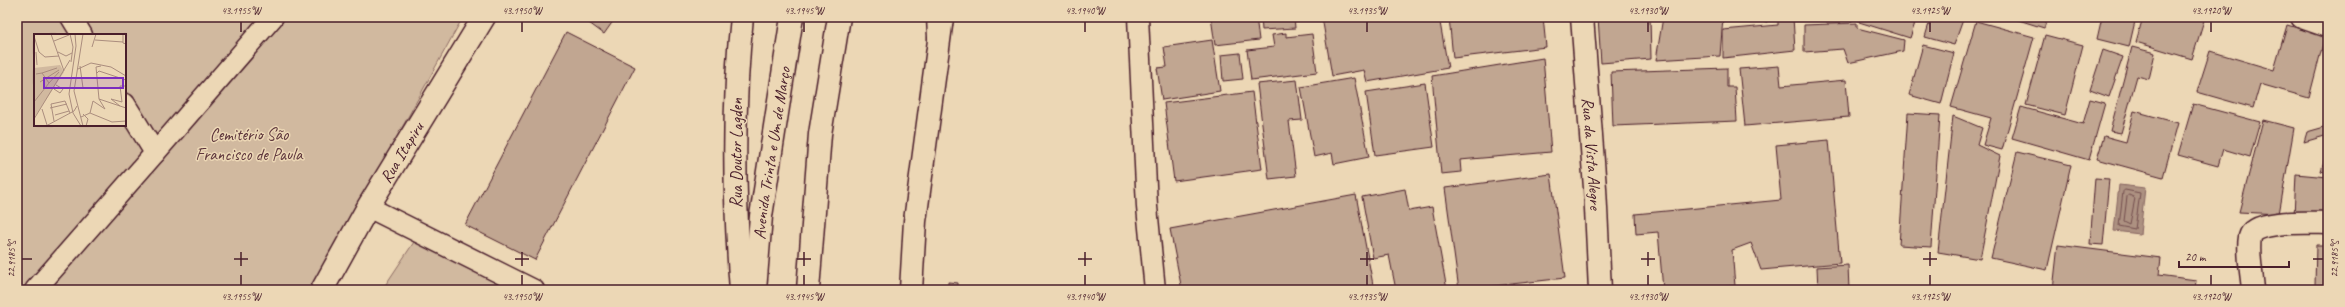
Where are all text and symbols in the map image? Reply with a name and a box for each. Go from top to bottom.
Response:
text: 43.1955°W [221,4,262,17]
text: 43.1950°W [502,4,543,17]
text: 43.1945°W [784,4,825,17]
text: 43.1940°W [1065,4,1106,17]
text: 43.1935°W [1347,4,1388,17]
text: 43.1930°W [1628,4,1669,17]
text: 43.1925°W [1910,4,1951,17]
text: 43.1920°W [2191,4,2232,17]
inset map [34,34,126,126]
street label: Avenida Trinta e Um de Março [749,65,795,240]
street label: Rua da Vista Alegre [1577,97,1606,212]
street label: Rua Doutor Lagden [726,98,747,208]
street label: Rua Itapiru [375,117,429,187]
park label: Cemitério São Francisco de Paula [196,124,304,165]
text: 22.9185°S [5,239,18,277]
text: 22.9185°S [2328,239,2341,277]
scale bar [2179,243,2289,269]
text: 20 m [2185,249,2207,265]
text: 43.1955°W [221,290,262,303]
text: 43.1950°W [502,290,543,303]
text: 43.1945°W [784,290,825,303]
text: 43.1940°W [1065,290,1106,303]
text: 43.1935°W [1347,290,1388,303]
text: 43.1930°W [1628,290,1669,303]
text: 43.1925°W [1910,290,1951,303]
text: 43.1920°W [2191,290,2232,303]

